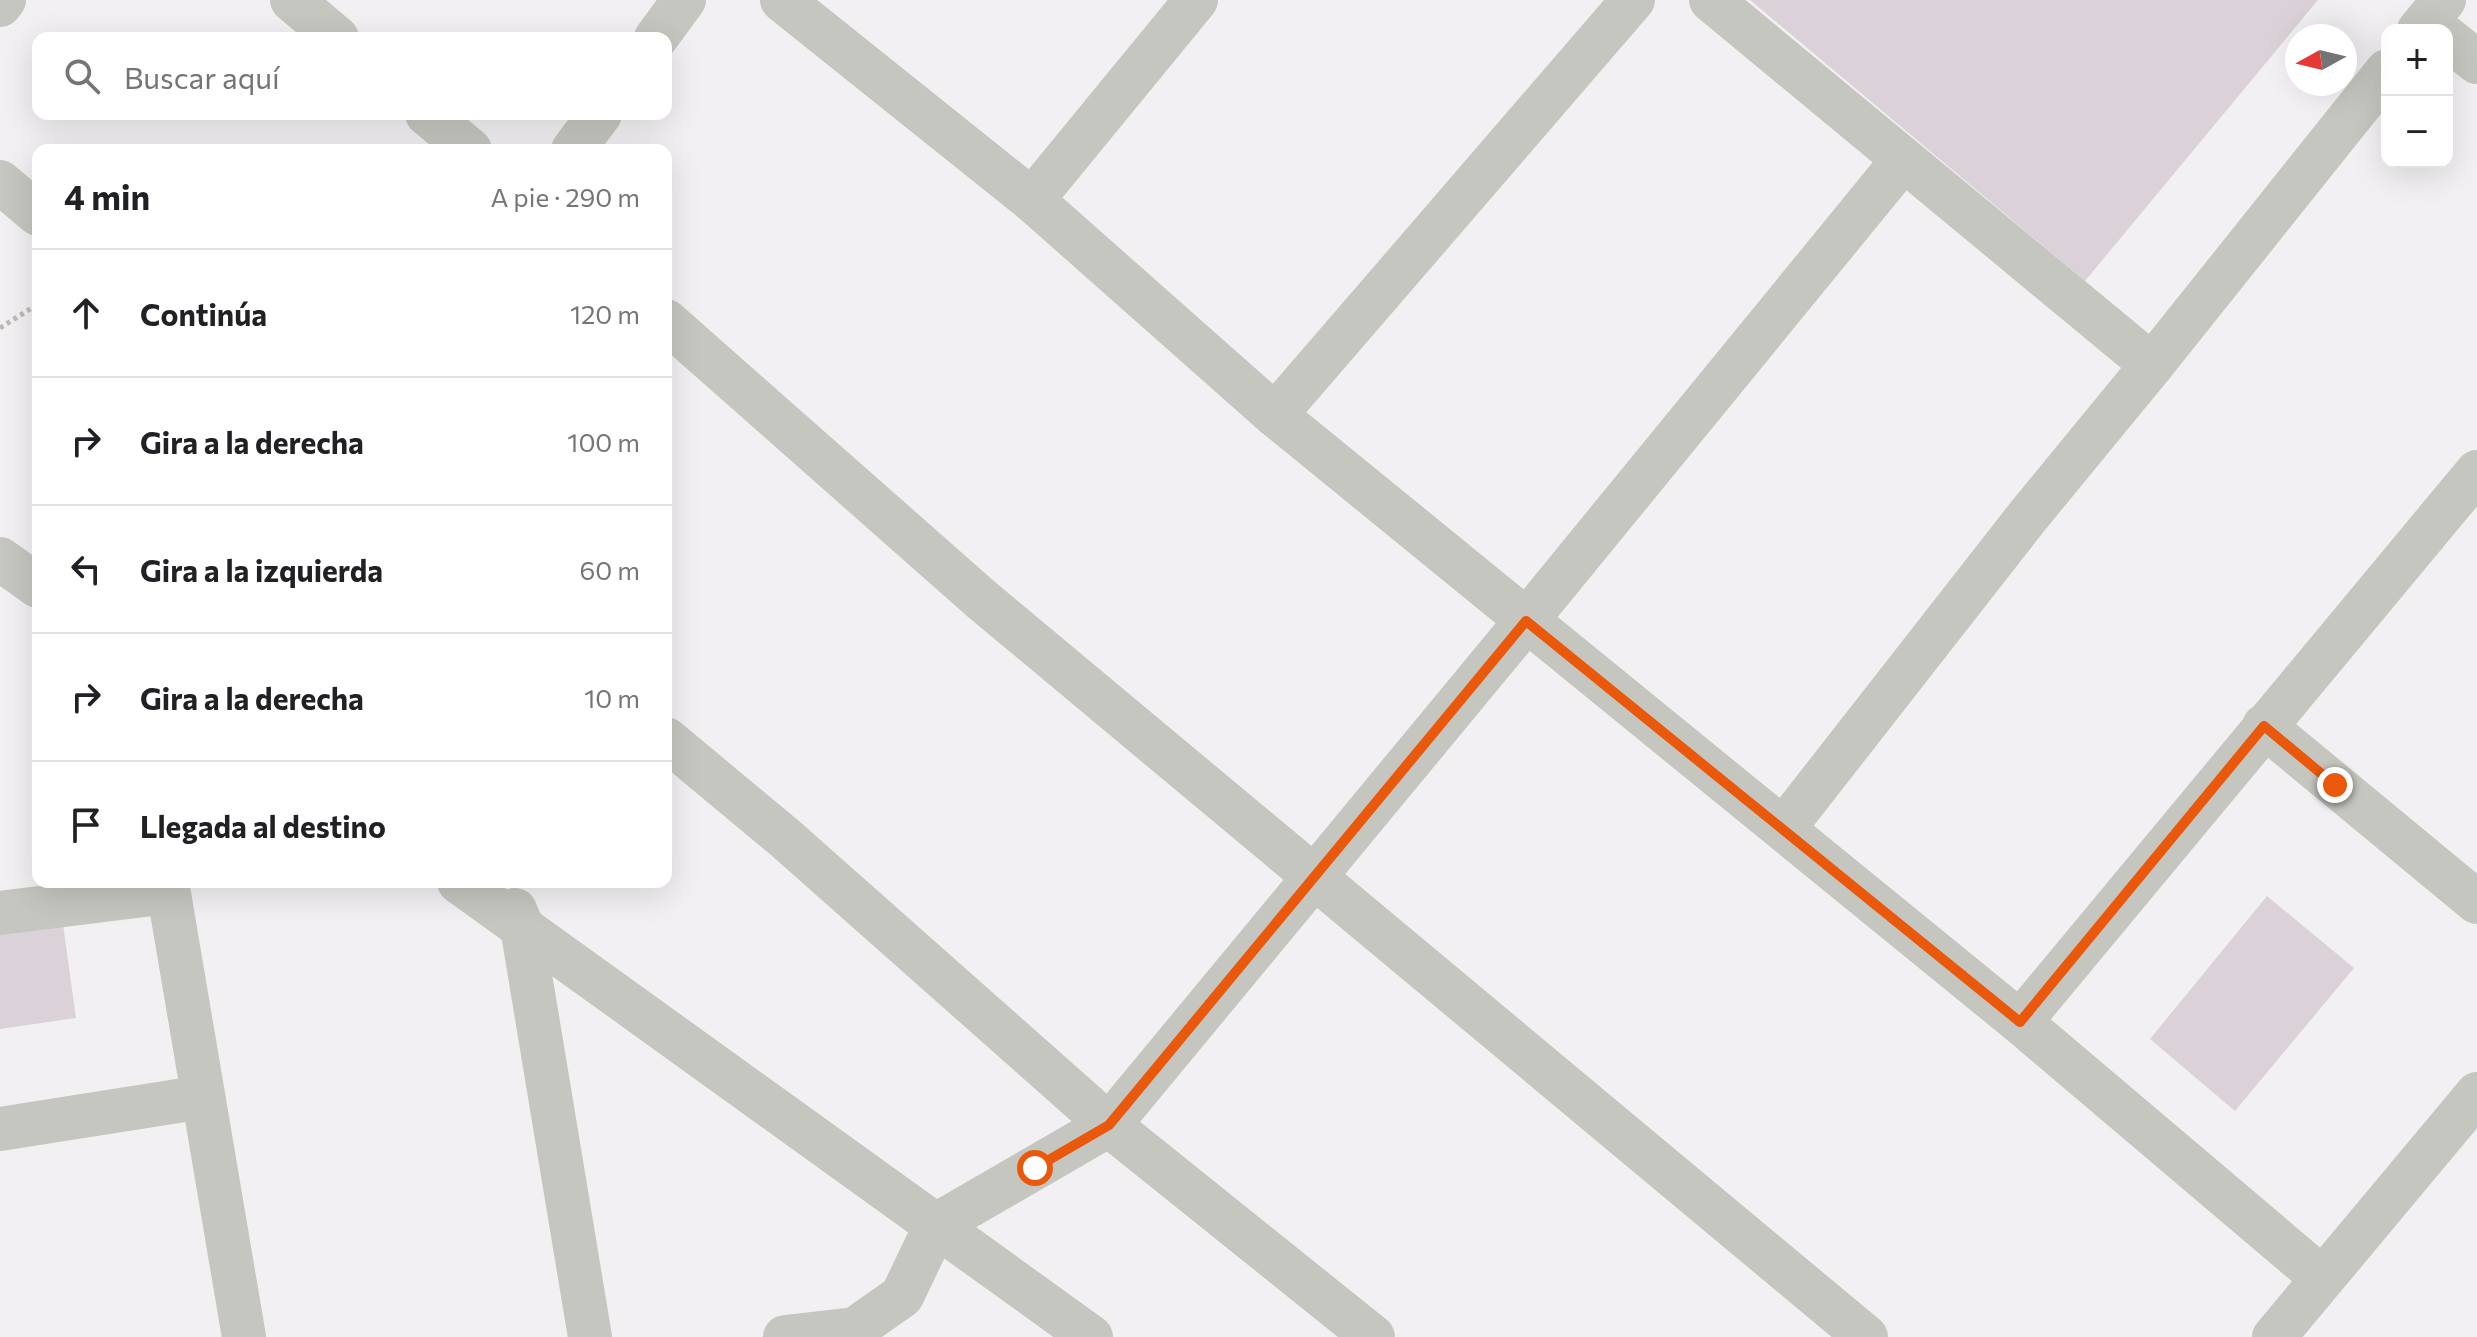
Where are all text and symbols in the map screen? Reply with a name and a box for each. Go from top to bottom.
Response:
north arrow [2285,24,2357,96]
map controls [2381,24,2453,168]
button: + [2381,24,2453,96]
search box [32,32,672,120]
icon: search [60,54,104,98]
text: Buscar aquí [124,58,280,95]
button: − [2381,96,2453,168]
text: 4 min [64,175,150,217]
text: A pie · 290 m [490,181,640,212]
icon: ahead [64,291,108,335]
text: Continúa [140,295,267,332]
text: 120 m [570,298,640,329]
icon: right [64,419,108,463]
text: Gira a la derecha [140,423,364,460]
text: 100 m [567,426,640,457]
icon: left [64,547,108,591]
text: Gira a la izquierda [140,551,383,588]
text: 60 m [580,554,640,585]
icon: right [64,675,108,719]
text: Gira a la derecha [140,679,364,716]
text: 10 m [584,682,640,713]
route end [2317,767,2353,803]
icon: arrive [64,803,108,847]
text: Llegada al destino [140,807,386,844]
route start [1017,1150,1053,1186]

